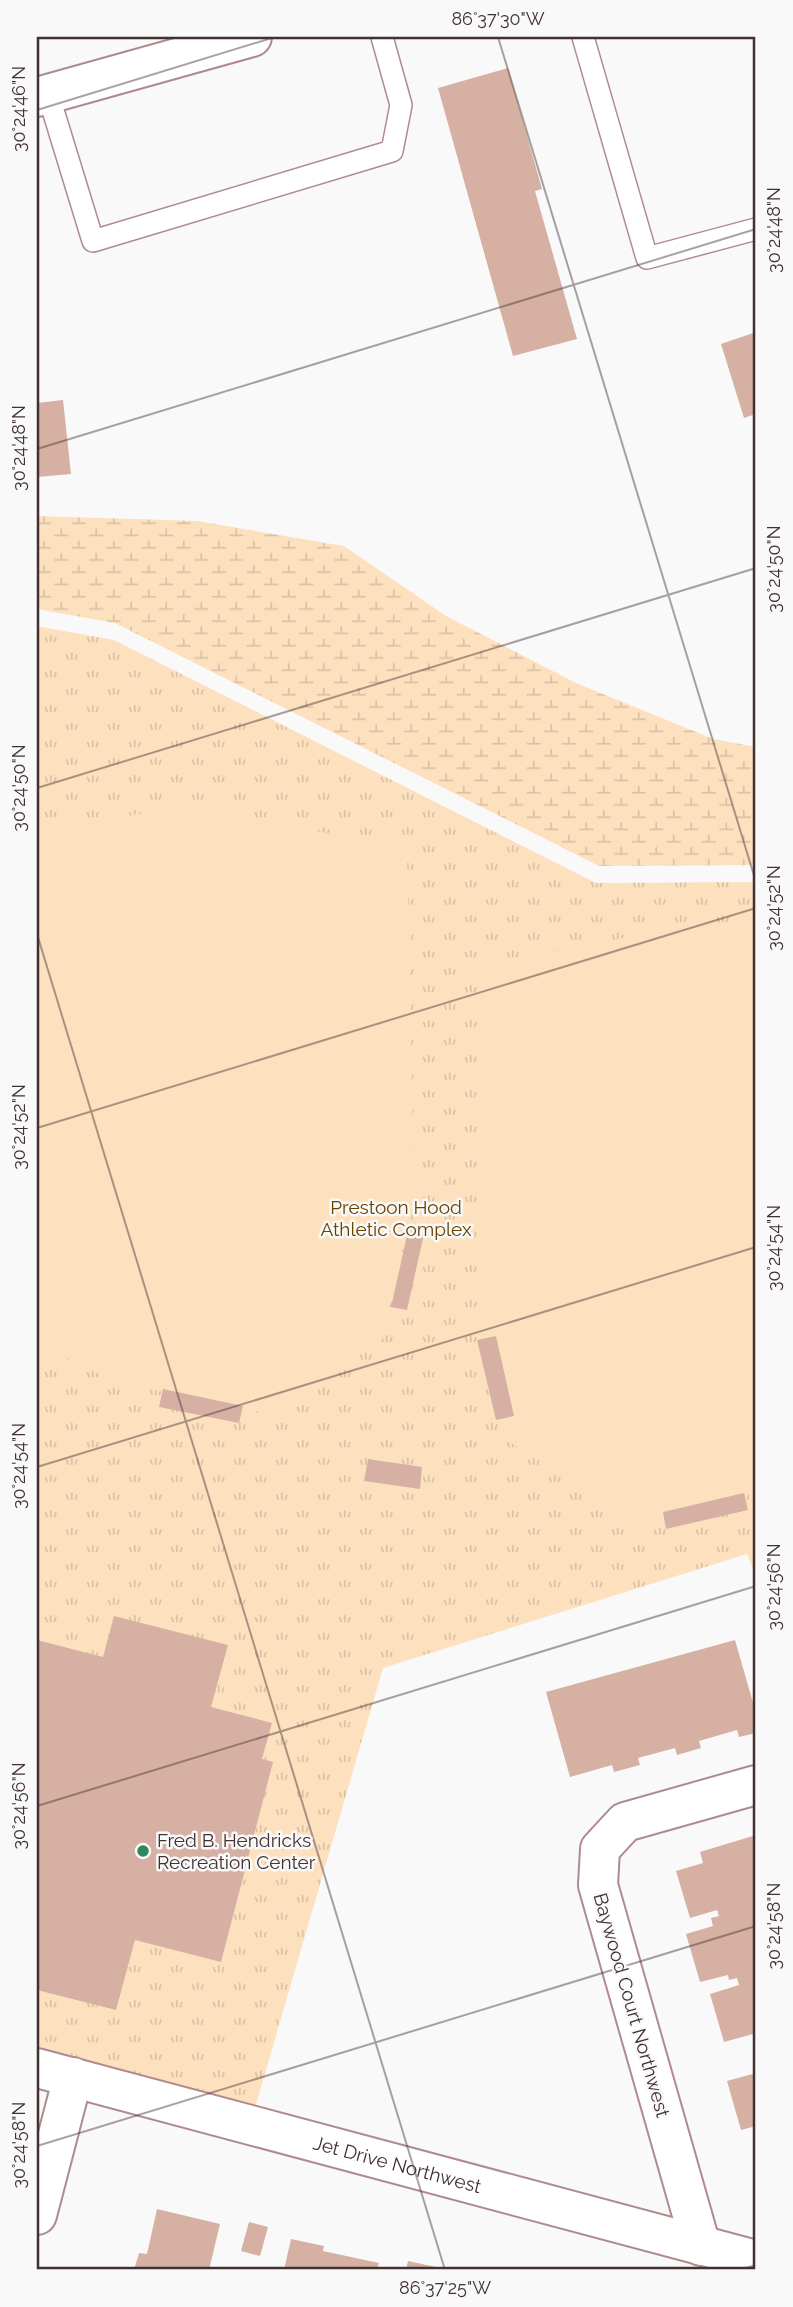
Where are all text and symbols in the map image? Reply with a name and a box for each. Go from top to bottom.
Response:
text: 86°37'30"W [451,8,545,29]
text: 30°24'46"N [8,66,29,152]
text: 30°24'48"N [763,187,784,273]
text: 30°24'48"N [8,405,29,491]
text: 30°24'50"N [763,525,784,613]
text: 30°24'50"N [8,744,29,832]
text: 30°24'52"N [763,865,784,951]
text: 30°24'52"N [8,1084,29,1170]
park label: Prestoon Hood Athletic Complex [321,1196,472,1240]
text: 30°24'54"N [763,1205,784,1291]
text: 30°24'54"N [8,1423,29,1509]
text: 30°24'56"N [763,1543,784,1631]
text: 30°24'56"N [8,1762,29,1850]
place label: Fred B. Hendricks Recreation Center [157,1829,316,1873]
marker: Fred B. Hendricks Recreation Center [135,1843,151,1859]
text: 30°24'58"N [763,1883,784,1970]
street label: Baywood Court Northwest [589,1890,675,2120]
text: 30°24'58"N [8,2102,29,2189]
street label: Jet Drive Northwest [311,2131,484,2197]
text: 86°37'25"W [399,2277,491,2298]

